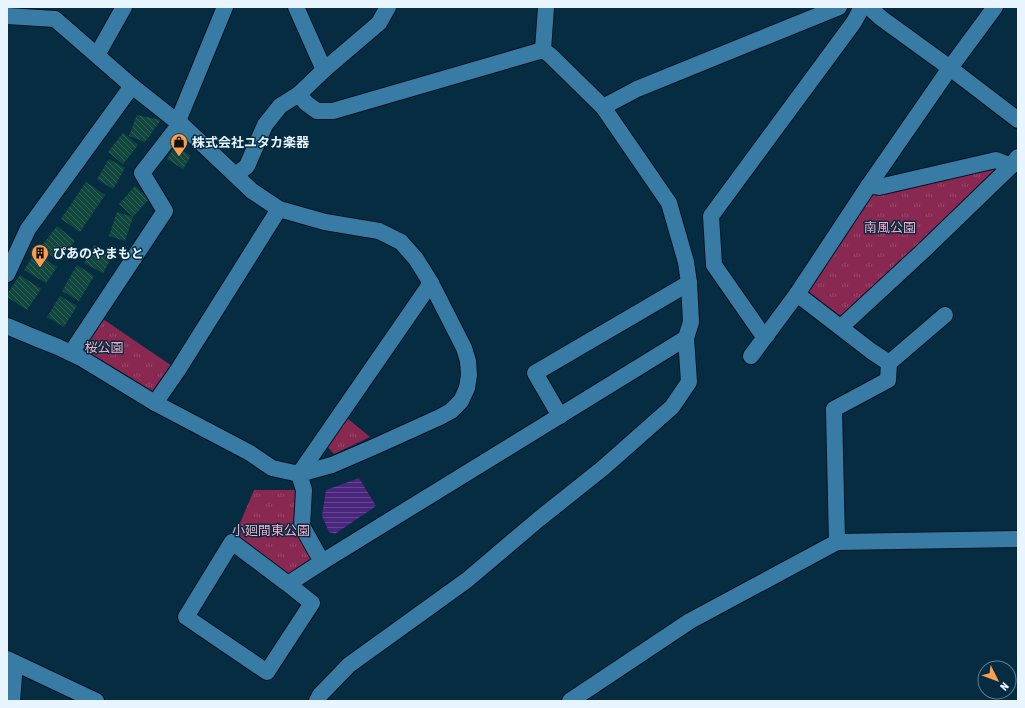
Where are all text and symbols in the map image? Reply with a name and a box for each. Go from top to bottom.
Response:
shop icon: 株式会社ユタカ楽器 [169,132,189,157]
place label: 株式会社ユタカ楽器 [192,135,310,150]
park label: 南風公園 [864,220,916,235]
building icon: ぴあのやまもと [30,243,50,268]
place label: ぴあのやまもと [53,246,144,261]
park label: 桜公園 [84,340,124,355]
park label: 小廻間東公園 [232,523,310,538]
north arrow [977,660,1017,700]
text: N [998,680,1011,693]

